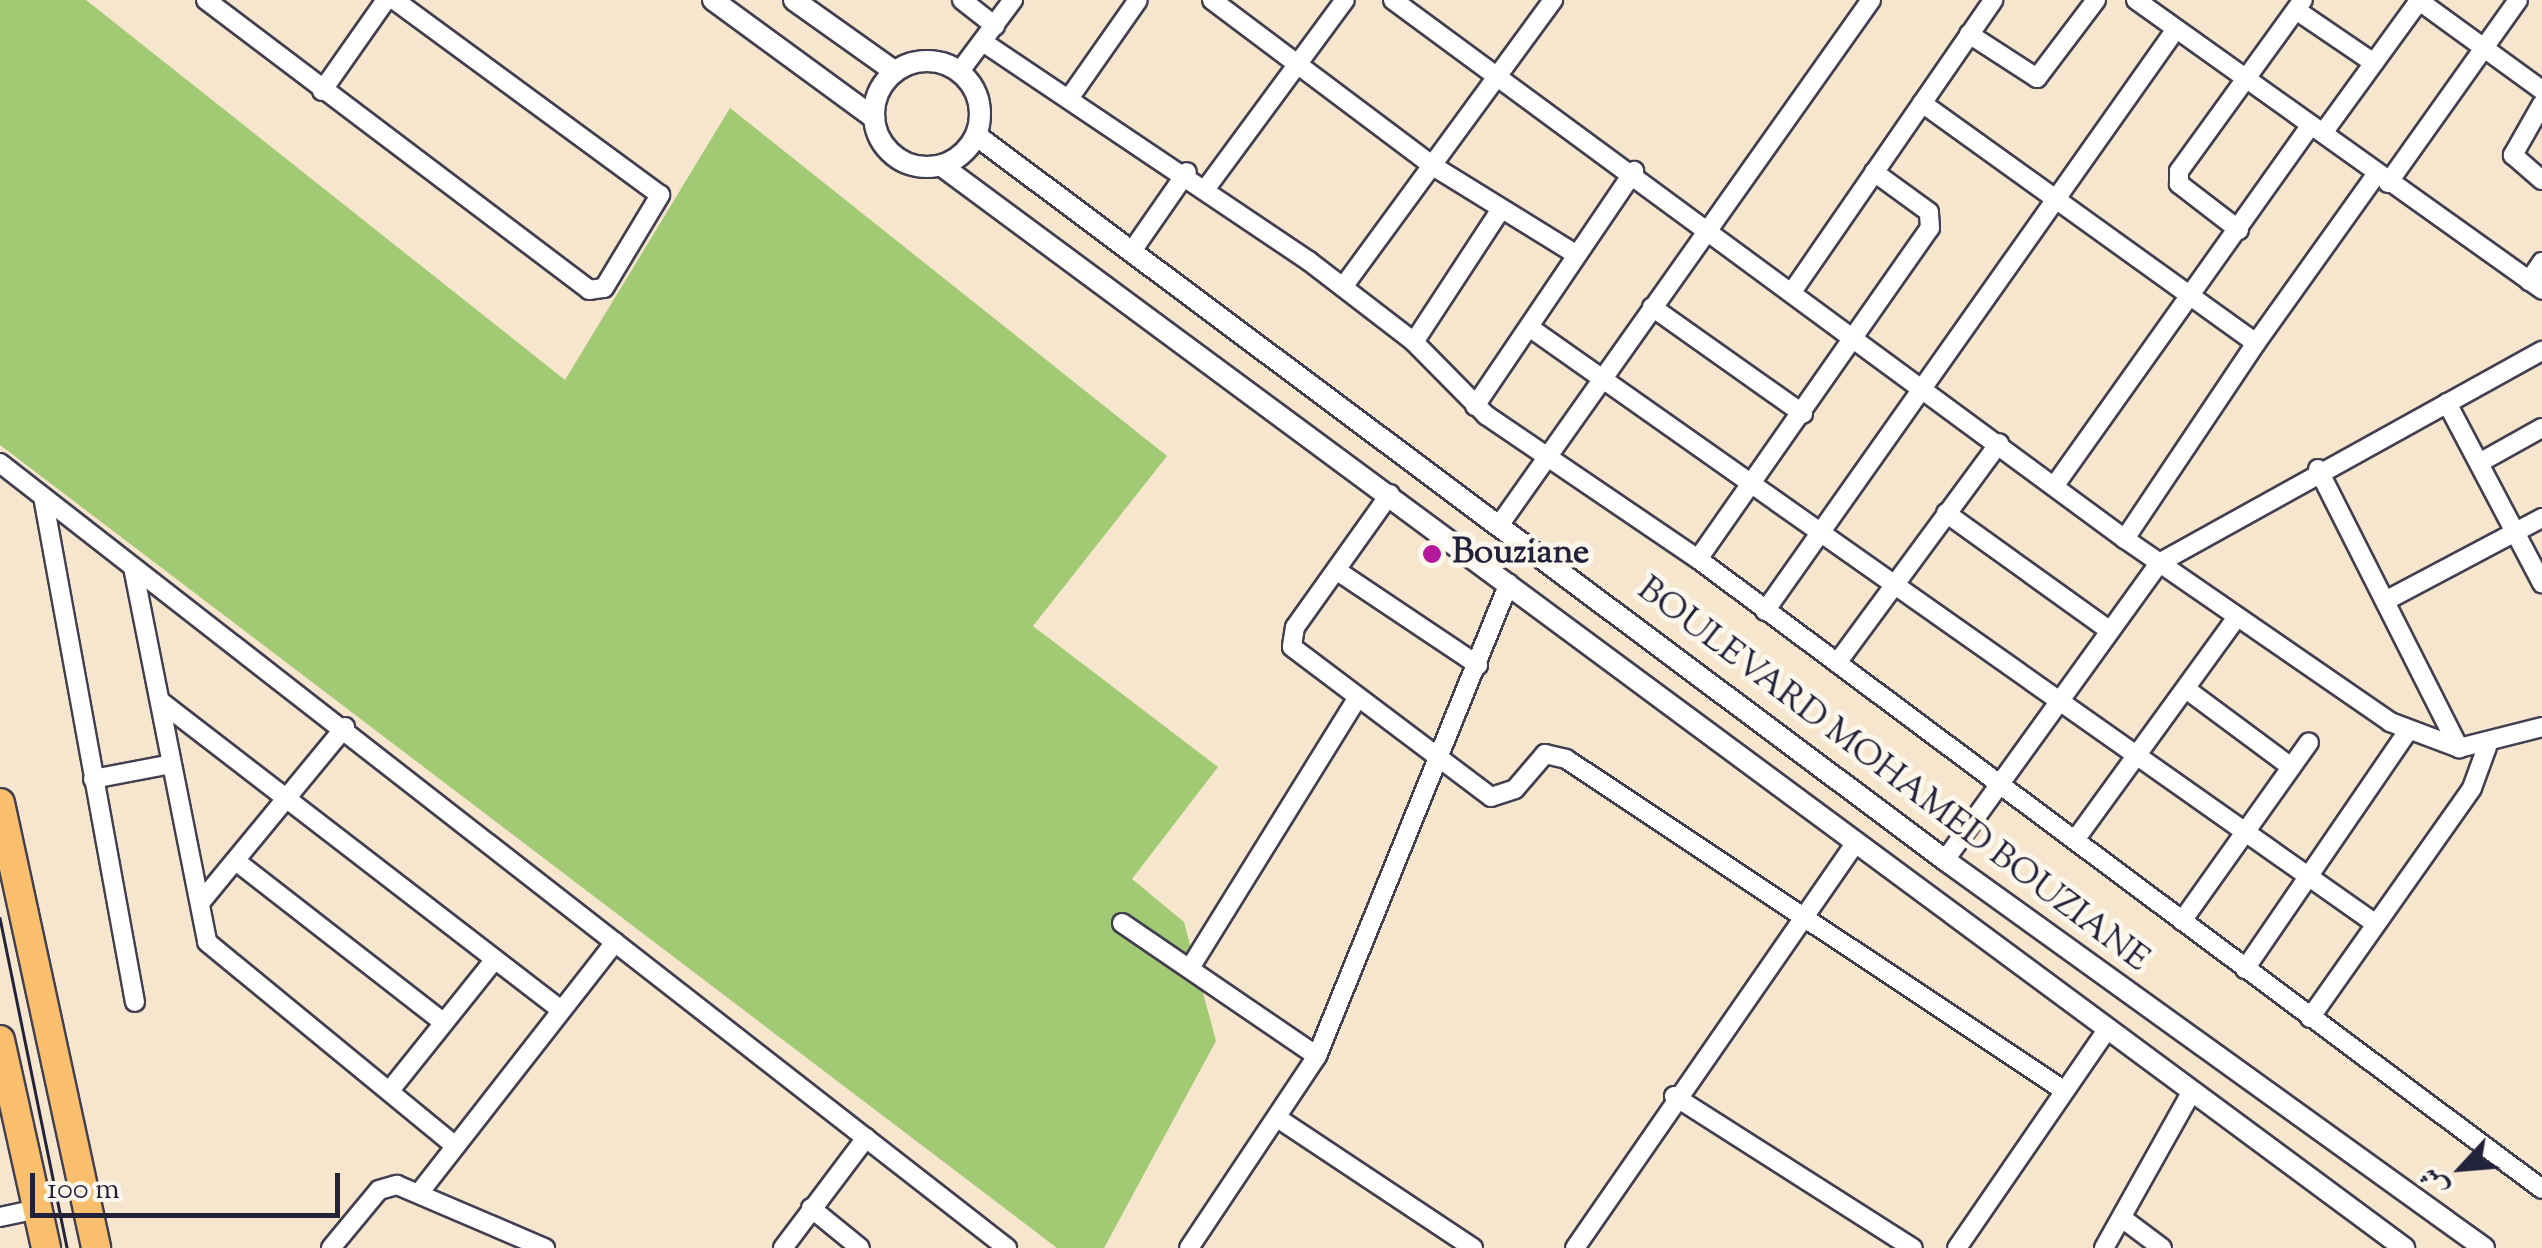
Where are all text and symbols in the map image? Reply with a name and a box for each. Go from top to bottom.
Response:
place label: Bouziane [1452,533,1589,575]
marker: Bouziane [1421,543,1443,565]
street label: BOULEVARD MOHAMED BOUZIANE [1628,570,2156,982]
north arrow [2412,1118,2512,1218]
scale bar [35,1153,345,1215]
text: ش [2411,1160,2459,1202]
text: 100 m [47,1169,120,1212]

